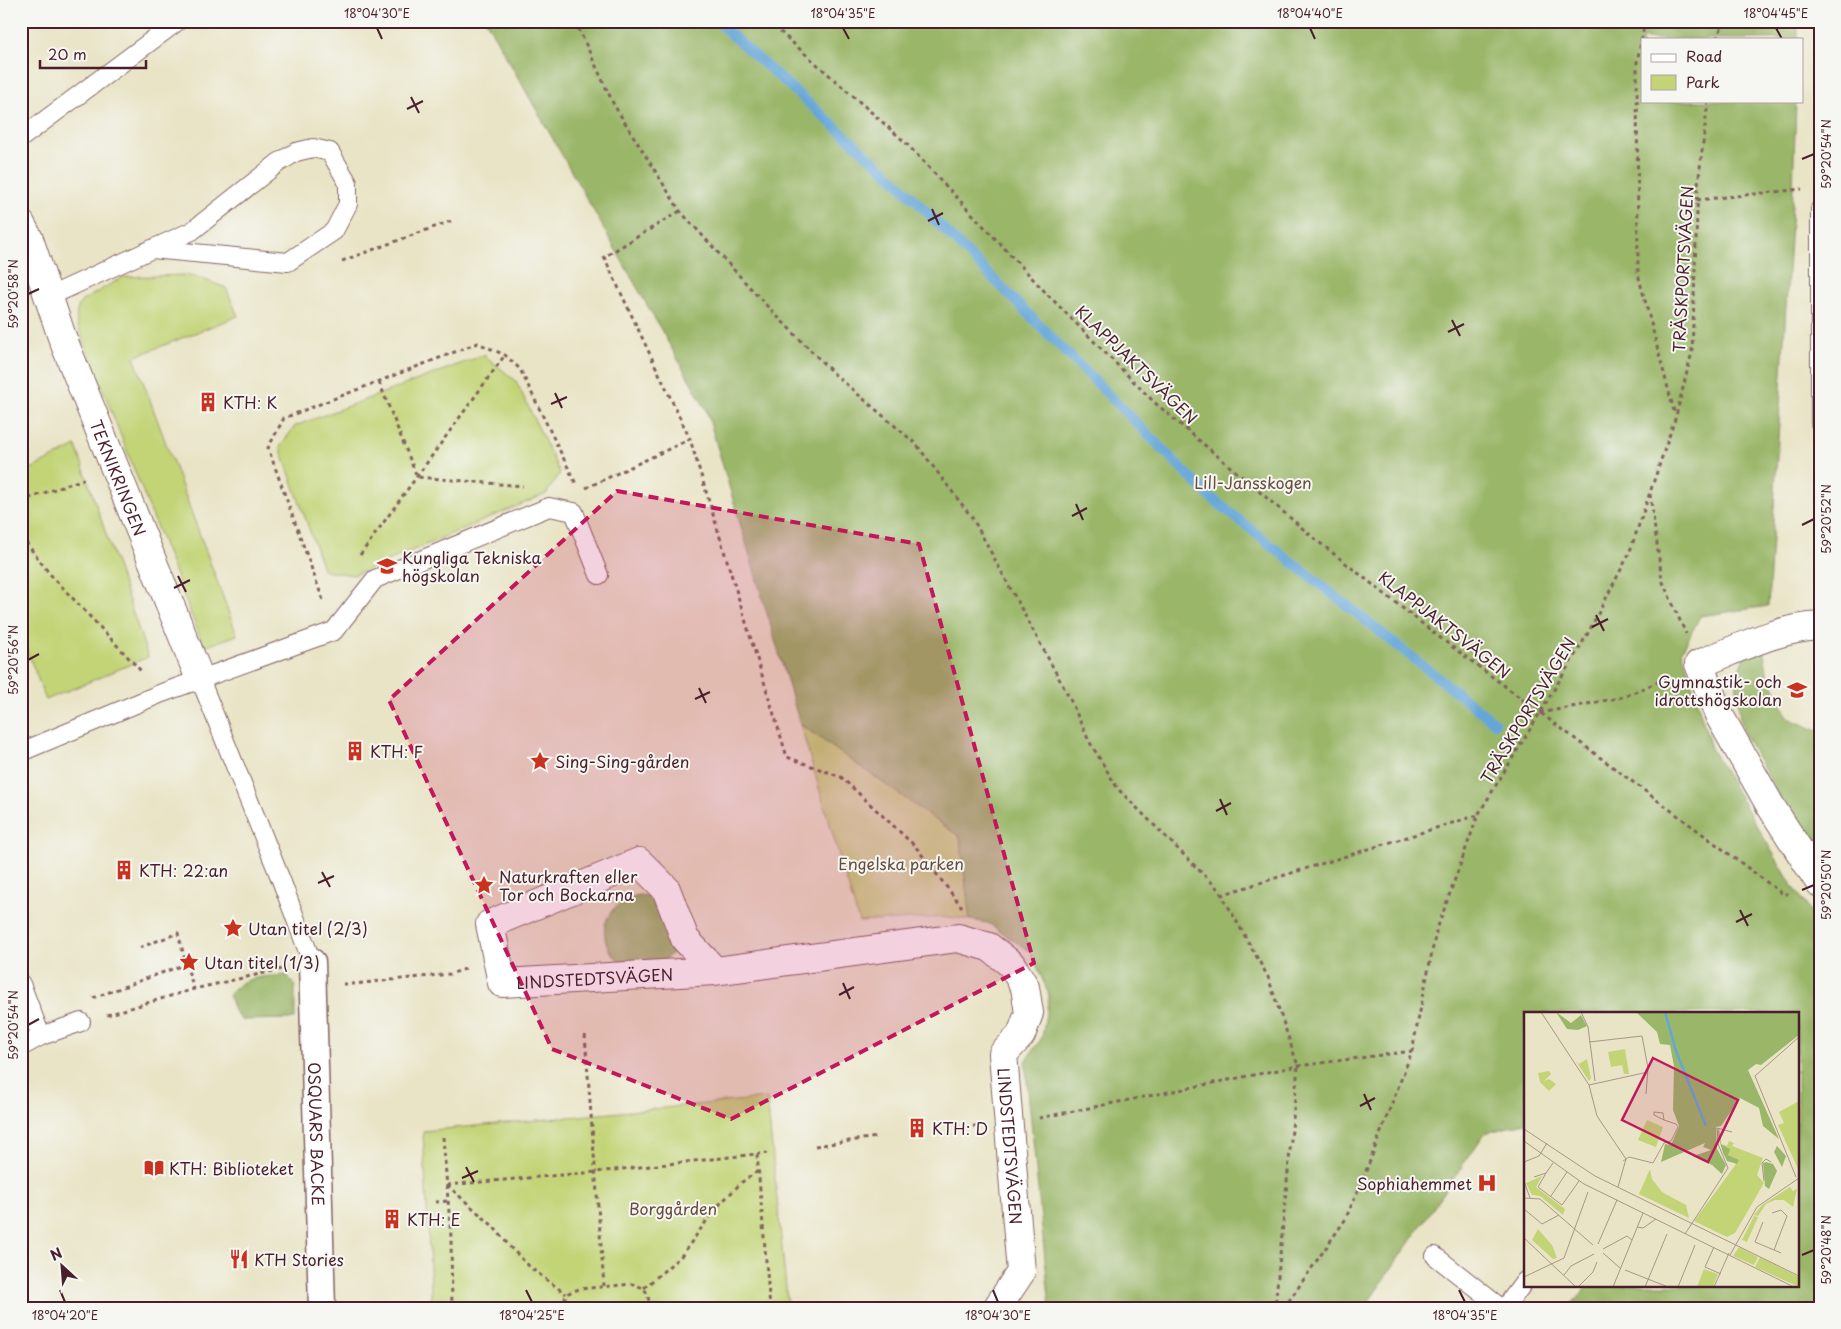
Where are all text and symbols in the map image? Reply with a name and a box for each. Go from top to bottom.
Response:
text: 18°04'30"E [344,4,410,22]
text: 18°04'35"E [810,4,876,22]
text: 18°04'40"E [1277,4,1343,22]
text: 18°04'45"E [1744,4,1808,22]
scale bar [40,38,146,70]
legend [1641,38,1804,102]
text: 20 m [48,42,87,65]
text: Road [1686,44,1722,67]
text: Park [1686,70,1720,93]
text: 59°20'54"N [1817,119,1835,189]
street label: TRÄSKPORTSVÄGEN [1666,185,1698,353]
text: 59°20'58"N [4,259,22,329]
street label: KLAPPJAKTSVÄGEN [1070,299,1204,429]
place label: KTH: K [223,390,278,414]
building icon: KTH: K [197,391,219,413]
street label: TEKNIKRINGEN [85,416,153,539]
park label: Lill-Jansskogen [1194,470,1312,494]
text: 59°20'52"N [1817,484,1835,554]
place label: Kungliga Tekniska högskolan [402,545,542,587]
school or university icon: Kungliga Tekniska högskolan [376,555,398,577]
street label: KLAPPJAKTSVÄGEN [1374,565,1516,683]
text: 59°20'56"N [4,625,22,695]
street label: TRÄSKPORTSVÄGEN [1474,632,1580,788]
place label: Gymnastik- och idrottshögskolan [1654,669,1782,711]
school or university icon: Gymnastik- och idrottshögskolan [1786,679,1808,701]
place label: KTH: F [370,739,424,763]
building icon: KTH: F [344,740,366,762]
place label: Sing-Sing-gården [555,749,689,773]
place icon: Sing-Sing-gården [529,750,551,772]
text: 59°20'50"N [1817,850,1835,920]
park label: Engelska parken [838,851,964,875]
place label: KTH: 22:an [139,858,228,882]
building icon: KTH: 22:an [113,859,135,881]
place label: Naturkraften eller Tor och Bockarna [499,864,638,906]
place icon: Naturkraften eller Tor och Bockarna [473,874,495,896]
place label: Utan titel (2/3) [248,916,368,940]
place icon: Utan titel (2/3) [222,917,244,939]
place label: Utan titel (1/3) [204,950,320,974]
place icon: Utan titel (1/3) [178,951,200,973]
street label: LINDSTEDTSVÄGEN [516,961,674,994]
text: 59°20'54"N [4,990,22,1060]
inset map [1524,1012,1798,1286]
street label: OSQUARS BACKE [303,1062,331,1206]
street label: LINDSTEDTSVÄGEN [992,1067,1029,1225]
place label: KTH: D [932,1116,988,1140]
building icon: KTH: D [906,1117,928,1139]
place label: KTH: Biblioteket [169,1156,294,1180]
library icon: KTH: Biblioteket [143,1157,165,1179]
place label: Sophiahemmet [1357,1171,1472,1195]
hospital icon: Sophiahemmet [1476,1172,1498,1194]
park label: Borggården [629,1196,717,1220]
place label: KTH: E [407,1207,461,1231]
building icon: KTH: E [381,1208,403,1230]
text: 59°20'48"N [1817,1215,1835,1285]
north arrow [38,1242,88,1292]
text: N [46,1242,66,1266]
place label: KTH Stories [254,1247,344,1271]
restaurant icon: KTH Stories [228,1248,250,1270]
text: 18°04'20"E [32,1306,98,1324]
text: 18°04'25"E [499,1306,565,1324]
text: 18°04'30"E [965,1306,1031,1324]
text: 18°04'35"E [1432,1306,1498,1324]

